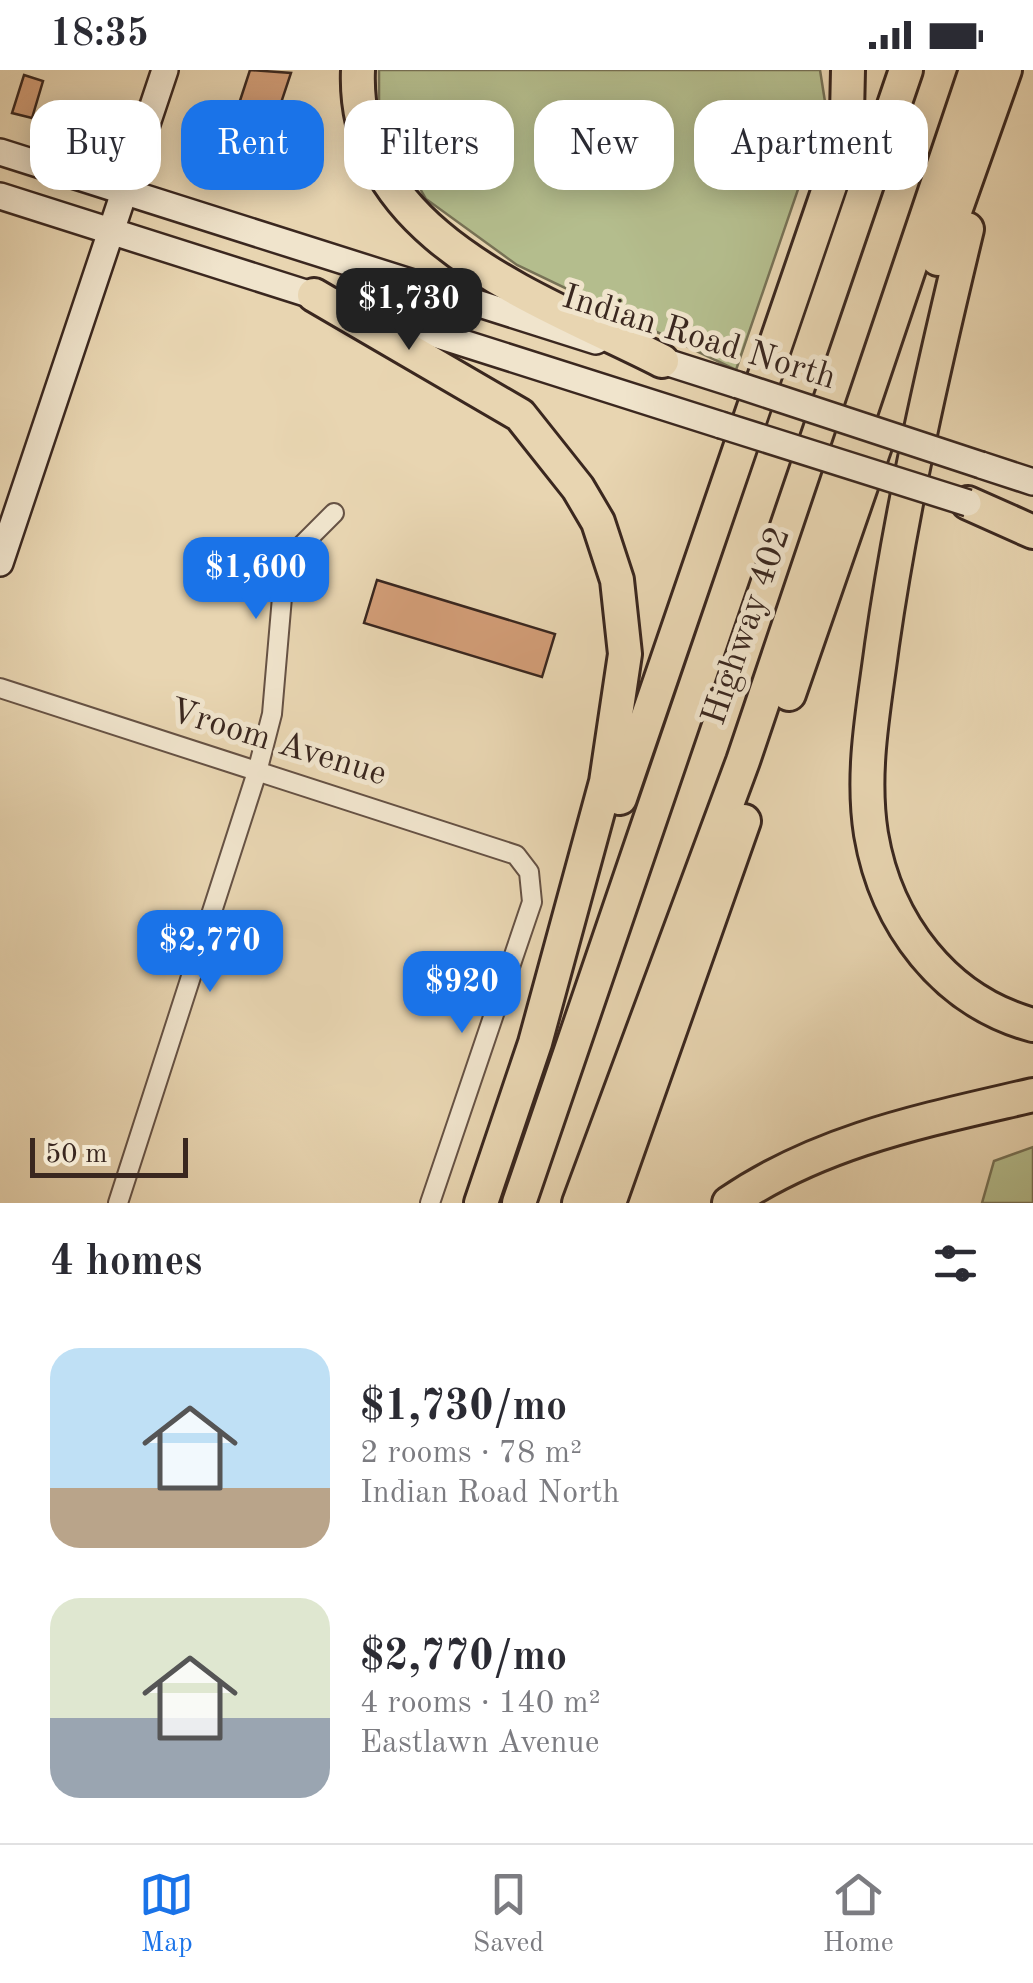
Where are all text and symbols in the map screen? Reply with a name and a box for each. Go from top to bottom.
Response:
text: 18:35 [50,16,149,54]
chip: Buy [30,100,161,190]
chip: Rent [181,100,324,190]
chip: Filters [344,100,514,190]
chip: New [534,100,674,190]
chip: Apartment [694,100,928,190]
pin: $1,730 [328,268,490,353]
street label: Indian Road North [558,280,840,396]
text: $1,730 [358,284,460,316]
street label: Highway 402 [697,522,797,730]
pin: $1,600 [175,537,337,622]
text: $1,600 [205,553,307,585]
street label: Vroom Avenue [165,693,391,793]
pin: $2,770 [129,910,291,995]
text: $2,770 [159,926,261,958]
pin: $920 [403,951,521,1036]
text: $920 [425,967,499,999]
scale bar [30,1133,188,1178]
text: 50 m [45,1141,108,1169]
icon: filters [928,1236,983,1291]
text: 4 homes [50,1242,202,1284]
text: $1,730/mo [360,1387,567,1429]
icon: home [130,1388,250,1508]
text: 2 rooms · 78 m² [360,1438,582,1470]
text: Indian Road North [360,1478,620,1510]
text: $2,770/mo [360,1637,567,1679]
icon: home [130,1638,250,1758]
text: 4 rooms · 140 m² [360,1688,601,1720]
text: Eastlawn Avenue [360,1728,599,1760]
tab: Map [139,1867,194,1962]
tab: Saved [473,1867,544,1962]
tab: Home [823,1867,894,1962]

